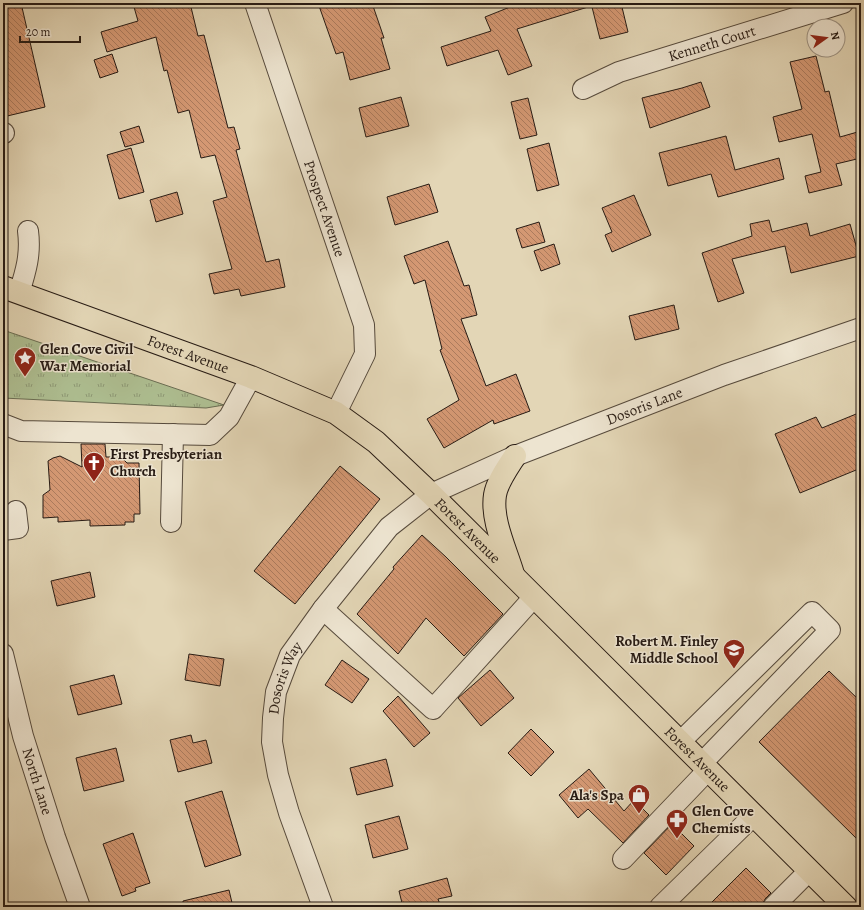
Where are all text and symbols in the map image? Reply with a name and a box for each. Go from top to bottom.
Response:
scale bar [20,18,80,44]
north arrow [806,18,846,58]
street label: Kenneth Court [666,21,758,66]
text: 20 m [26,24,50,40]
text: N [827,30,843,41]
street label: Prospect Avenue [299,158,350,260]
street label: Forest Avenue [145,330,232,378]
place label: Glen Cove Civil War Memorial [39,339,133,376]
place icon: Glen Cove Civil War Memorial [12,345,38,378]
street label: Dosoris Lane [603,382,686,430]
place label: First Presbyterian Church [110,444,223,481]
church icon: First Presbyterian Church [81,450,107,483]
street label: Forest Avenue [430,493,505,568]
place label: Robert M. Finley Middle School [615,631,719,668]
street label: Dosoris Way [263,637,307,716]
school or university icon: Robert M. Finley Middle School [721,637,747,670]
street label: Forest Avenue [660,722,735,797]
street label: North Lane [17,745,57,818]
shop icon: Ala's Spa [626,782,652,815]
place label: Ala's Spa [569,785,625,805]
place label: Glen Cove Chemists [692,801,754,838]
pharmacy icon: Glen Cove Chemists [664,807,690,840]

